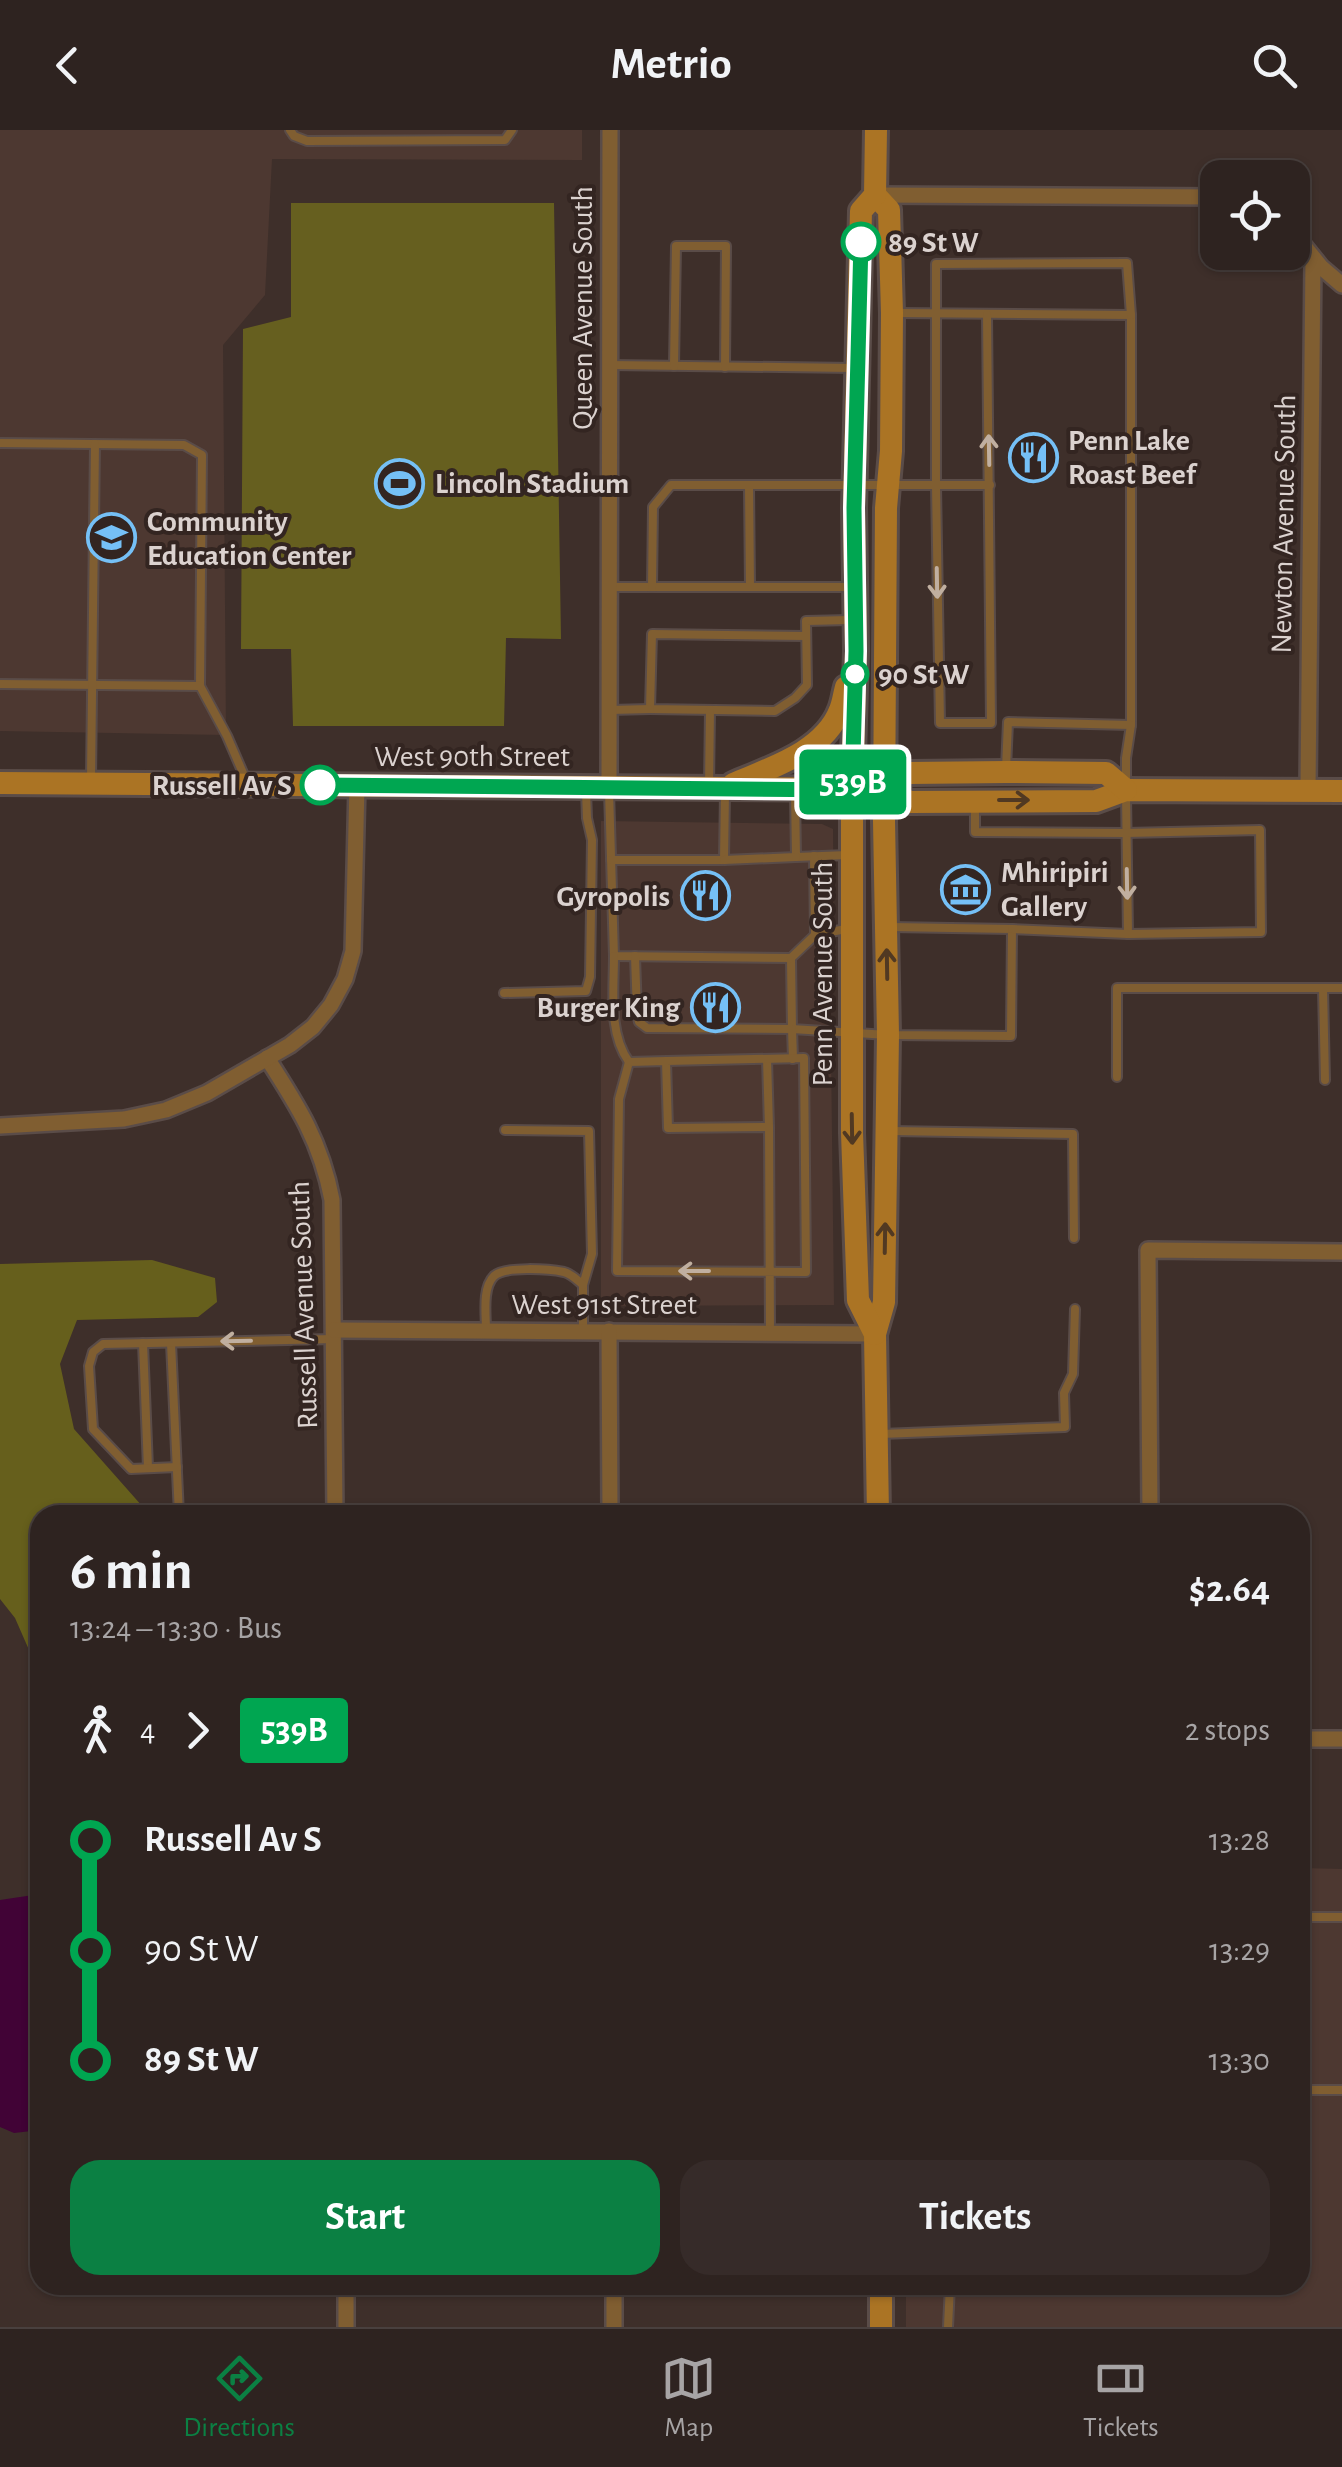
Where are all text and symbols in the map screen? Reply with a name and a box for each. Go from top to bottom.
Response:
icon: back [40,38,95,93]
icon: search [1247,38,1302,93]
text: Metrio [610,42,732,87]
map controls [1200,160,1310,270]
button: locate [1200,160,1310,270]
street label: Queen Avenue South [568,186,598,430]
marker: 89 St W [842,223,880,261]
place label: 89 St W [888,228,979,258]
street label: Newton Avenue South [1267,394,1301,654]
place label: Penn Lake Roast Beef [1068,426,1198,490]
restaurant icon: Penn Lake Roast Beef [1007,431,1059,483]
one-way arrow [980,434,999,466]
sports icon: Lincoln Stadium [374,457,426,509]
place label: Lincoln Stadium [435,469,629,499]
place label: Community Education Center [147,507,352,571]
school or university icon: Community Education Center [86,512,138,564]
one-way arrow [928,567,947,599]
place label: 90 St W [878,660,969,690]
marker: 90 St W [842,661,868,687]
street label: West 90th Street [374,742,570,772]
line badge: 539B [783,750,923,814]
text: 539B [819,765,887,800]
marker: Russell Av S [301,766,339,804]
place label: Russell Av S [152,771,292,801]
one-way arrow [996,790,1029,810]
place label: Mhiripiri Gallery [1001,858,1109,922]
street label: Penn Avenue South [808,862,838,1086]
museum icon: Mhiripiri Gallery [940,863,992,915]
one-way arrow [1118,866,1136,899]
restaurant icon: Gyropolis [679,870,731,922]
place label: Gyropolis [556,882,670,912]
one-way arrow [877,948,896,980]
restaurant icon: Burger King [689,981,741,1033]
place label: Burger King [537,993,681,1023]
one-way arrow [842,1112,861,1145]
street label: Russell Avenue South [285,1180,323,1430]
one-way arrow [876,1223,894,1256]
one-way arrow [678,1262,710,1280]
street label: West 91st Street [511,1290,697,1320]
one-way arrow [221,1332,253,1351]
text: 6 min [70,1544,193,1599]
text: $2.64 [1189,1571,1270,1609]
text: 13:24 – 13:30 · Bus [70,1612,282,1644]
icon: walk [70,1703,125,1758]
icon: forward [170,1703,225,1758]
text: 539B [260,1713,328,1748]
text: 4 [140,1714,155,1746]
text: 2 stops [1185,1714,1270,1746]
text: Russell Av S [144,1821,322,1859]
text: 13:28 [1209,1824,1270,1856]
text: 90 St W [144,1931,258,1969]
text: 13:29 [1209,1934,1270,1966]
text: 89 St W [144,2041,259,2079]
text: 13:30 [1208,2044,1270,2076]
button: Start [70,2160,660,2275]
button: Tickets [680,2160,1270,2275]
tab: Directions [183,2351,295,2445]
tab: Map [661,2351,716,2445]
tab: Tickets [1083,2351,1159,2445]

